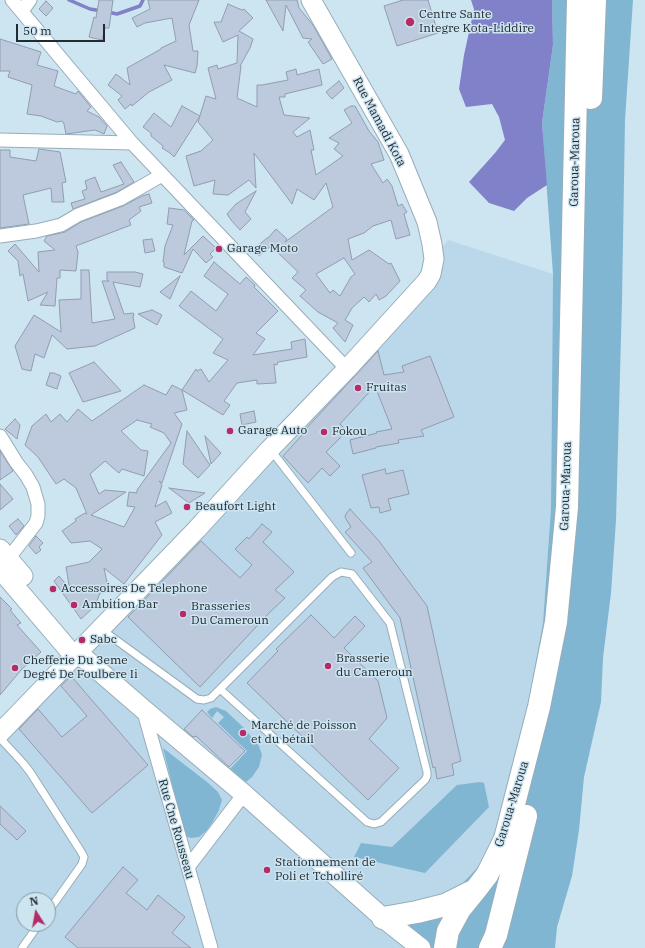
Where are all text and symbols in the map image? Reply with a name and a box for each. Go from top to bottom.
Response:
place label: Centre Sante Integre Kota-Liddire [419,8,534,36]
scale bar [18,16,107,42]
marker: Centre Sante Integre Kota-Liddire [404,16,416,28]
text: 50 m [23,23,52,38]
street label: Rue Mamadi Kota [349,75,409,169]
street label: Garoua-Maroua [567,117,583,207]
place label: Garage Moto [227,242,298,256]
marker: Garage Moto [214,244,224,254]
place label: Fruitas [366,381,407,395]
marker: Fruitas [353,383,363,393]
place label: Garage Auto [238,424,307,438]
place label: Fokou [332,425,367,439]
marker: Garage Auto [225,426,235,436]
marker: Fokou [319,427,329,437]
street label: Garoua-Maroua [557,441,575,531]
place label: Beaufort Light [195,500,276,514]
marker: Beaufort Light [182,502,192,512]
place label: Accessoires De Telephone [61,582,207,596]
marker: Accessoires De Telephone [48,584,58,594]
place label: Ambition Bar [82,598,158,612]
marker: Ambition Bar [69,600,79,610]
place label: Brasseries Du Cameroun [191,600,269,628]
marker: Brasseries Du Cameroun [178,609,188,619]
place label: Sabc [90,633,117,647]
marker: Sabc [77,635,87,645]
place label: Brasserie du Cameroun [336,652,413,680]
place label: Chefferie Du 3eme Degré De Foulbere Ii [23,654,138,682]
marker: Brasserie du Cameroun [323,661,333,671]
marker: Chefferie Du 3eme Degré De Foulbere Ii [10,663,20,673]
place label: Marché de Poisson et du bétail [251,719,357,747]
marker: Marché de Poisson et du bétail [238,728,248,738]
street label: Garoua-Maroua [492,759,532,849]
street label: Rue Cne Rousseau [155,777,197,881]
place label: Stationnement de Poli et Tcholliré [275,856,376,884]
marker: Stationnement de Poli et Tcholliré [262,865,272,875]
north arrow [16,892,56,932]
text: N [28,894,40,909]

